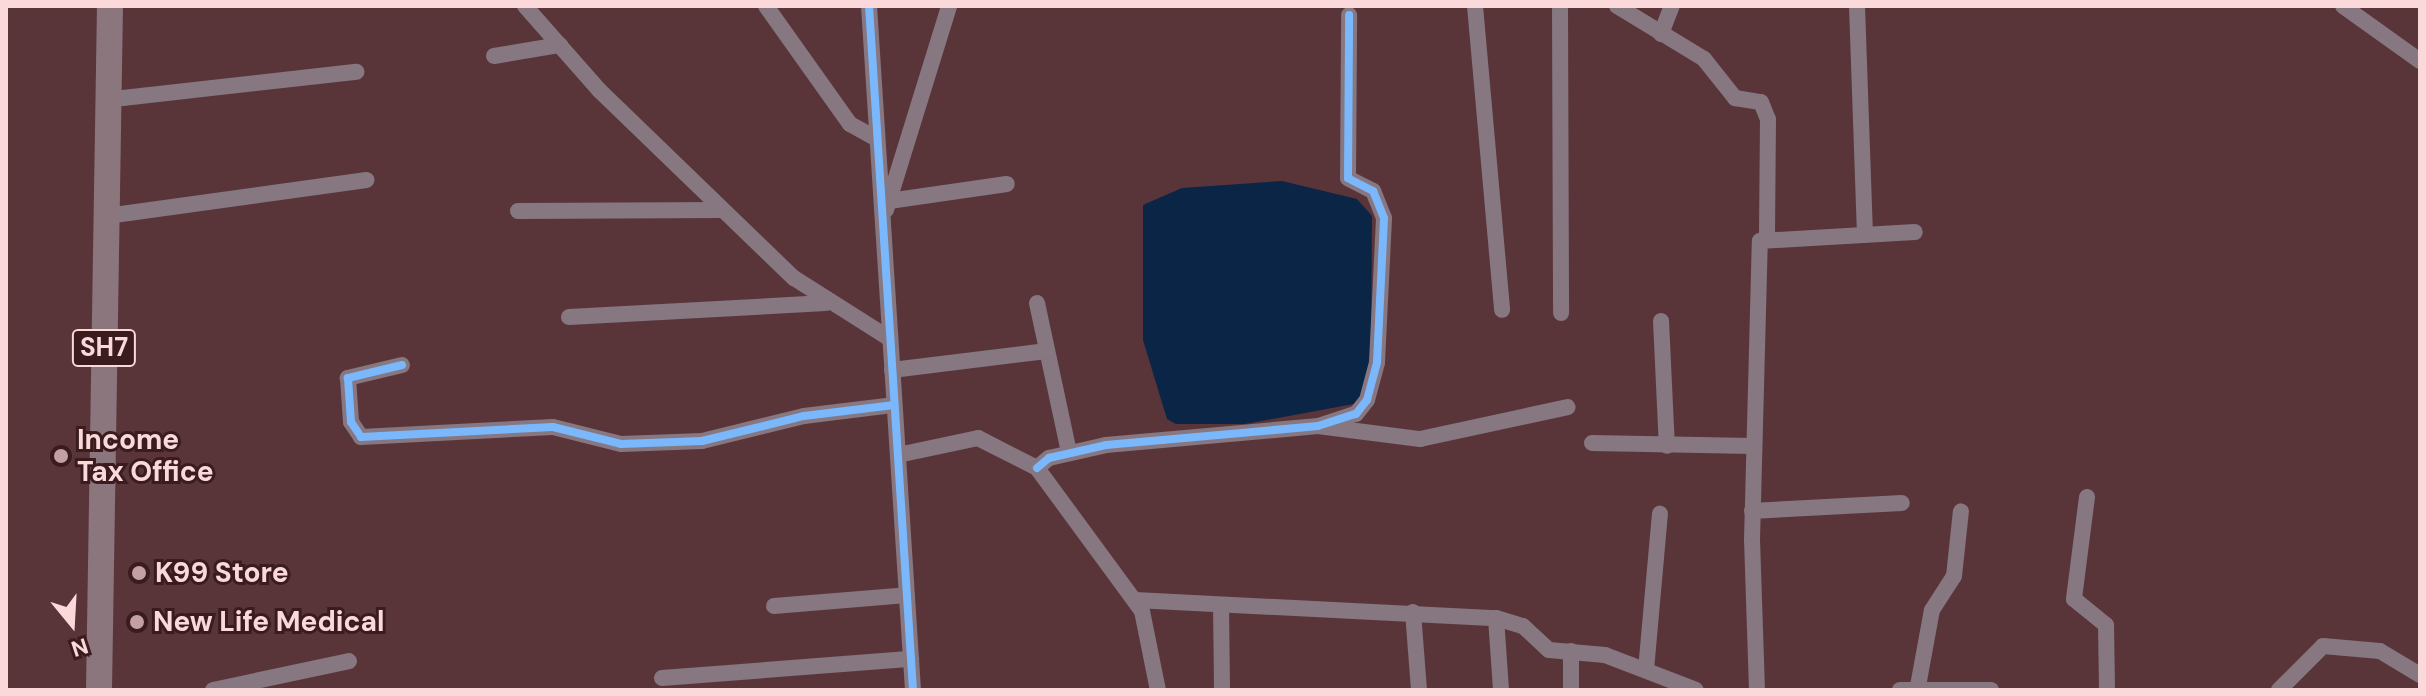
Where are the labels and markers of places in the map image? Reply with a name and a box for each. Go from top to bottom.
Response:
place label: Income Tax Office [77,423,214,489]
marker: Income Tax Office [52,447,70,465]
place label: K99 Store [155,556,289,590]
marker: K99 Store [130,564,148,582]
place label: New Life Medical [153,605,384,639]
marker: New Life Medical [128,613,146,631]

